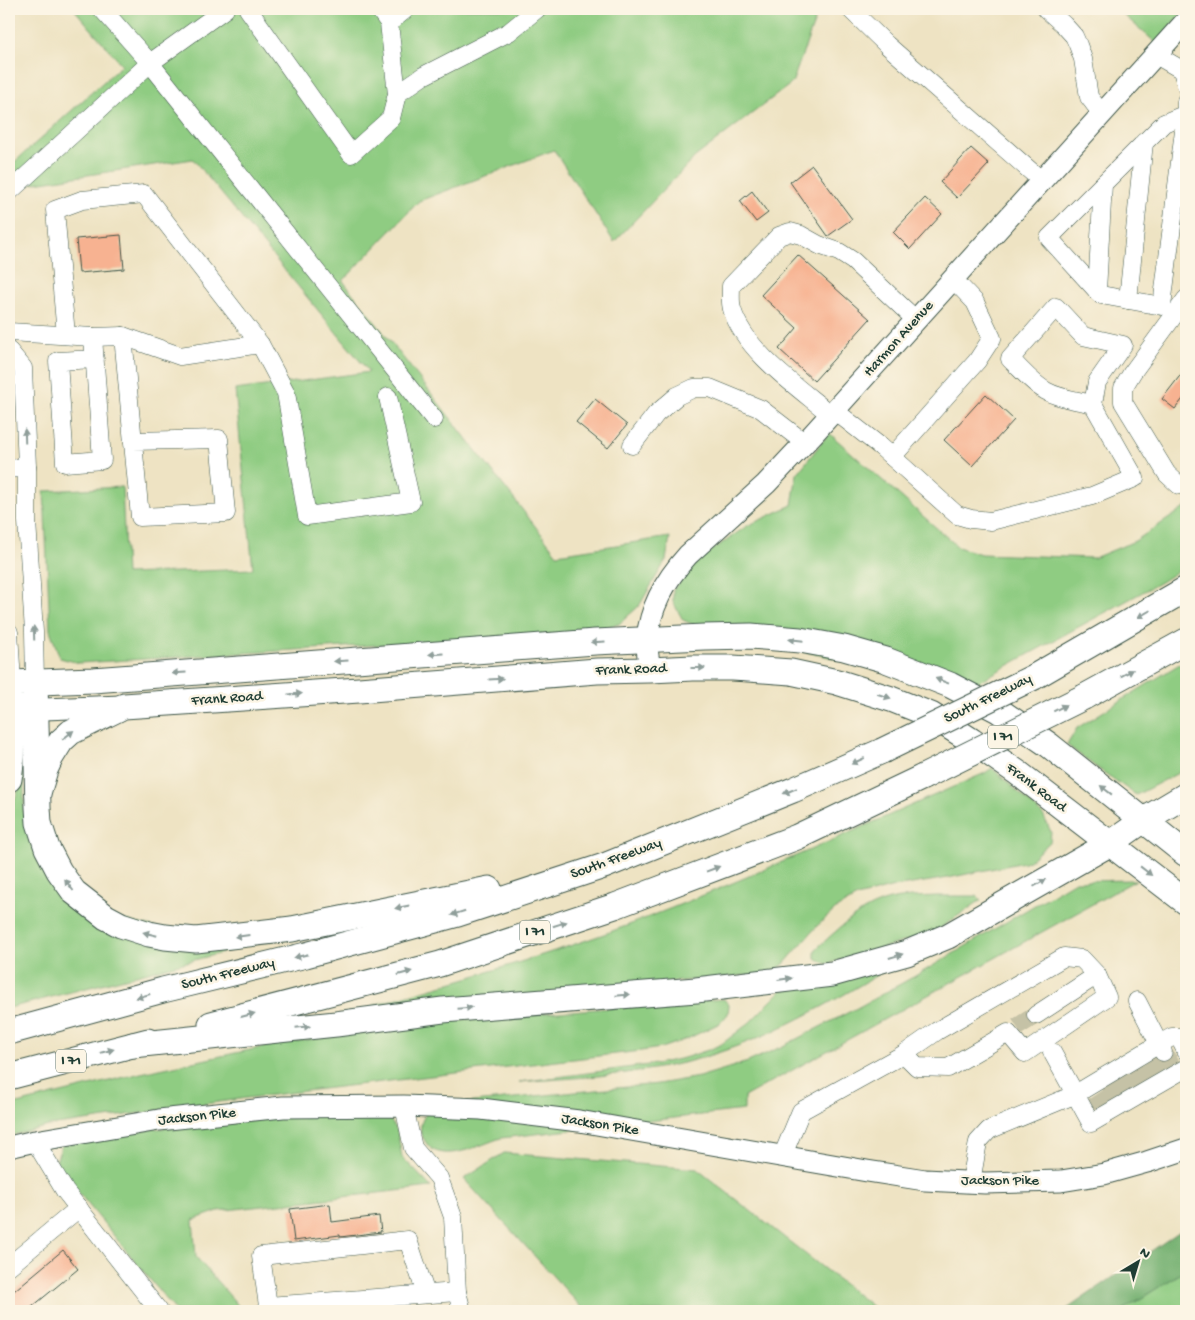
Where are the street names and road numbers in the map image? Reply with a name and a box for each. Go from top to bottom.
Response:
street label: Harmon Avenue [860,297,938,381]
street label: Frank Road [594,660,668,680]
street label: South Freeway [941,670,1035,728]
street label: Frank Road [190,687,264,711]
road number: I 71 [988,726,1018,749]
street label: Frank Road [1001,759,1071,817]
street label: South Freeway [568,834,664,884]
road number: I 71 [520,920,550,944]
street label: South Freeway [180,954,277,994]
road number: I 71 [56,1050,86,1072]
street label: Jackson Pike [157,1104,237,1130]
street label: Jackson Pike [560,1110,640,1140]
street label: Jackson Pike [961,1172,1039,1190]

